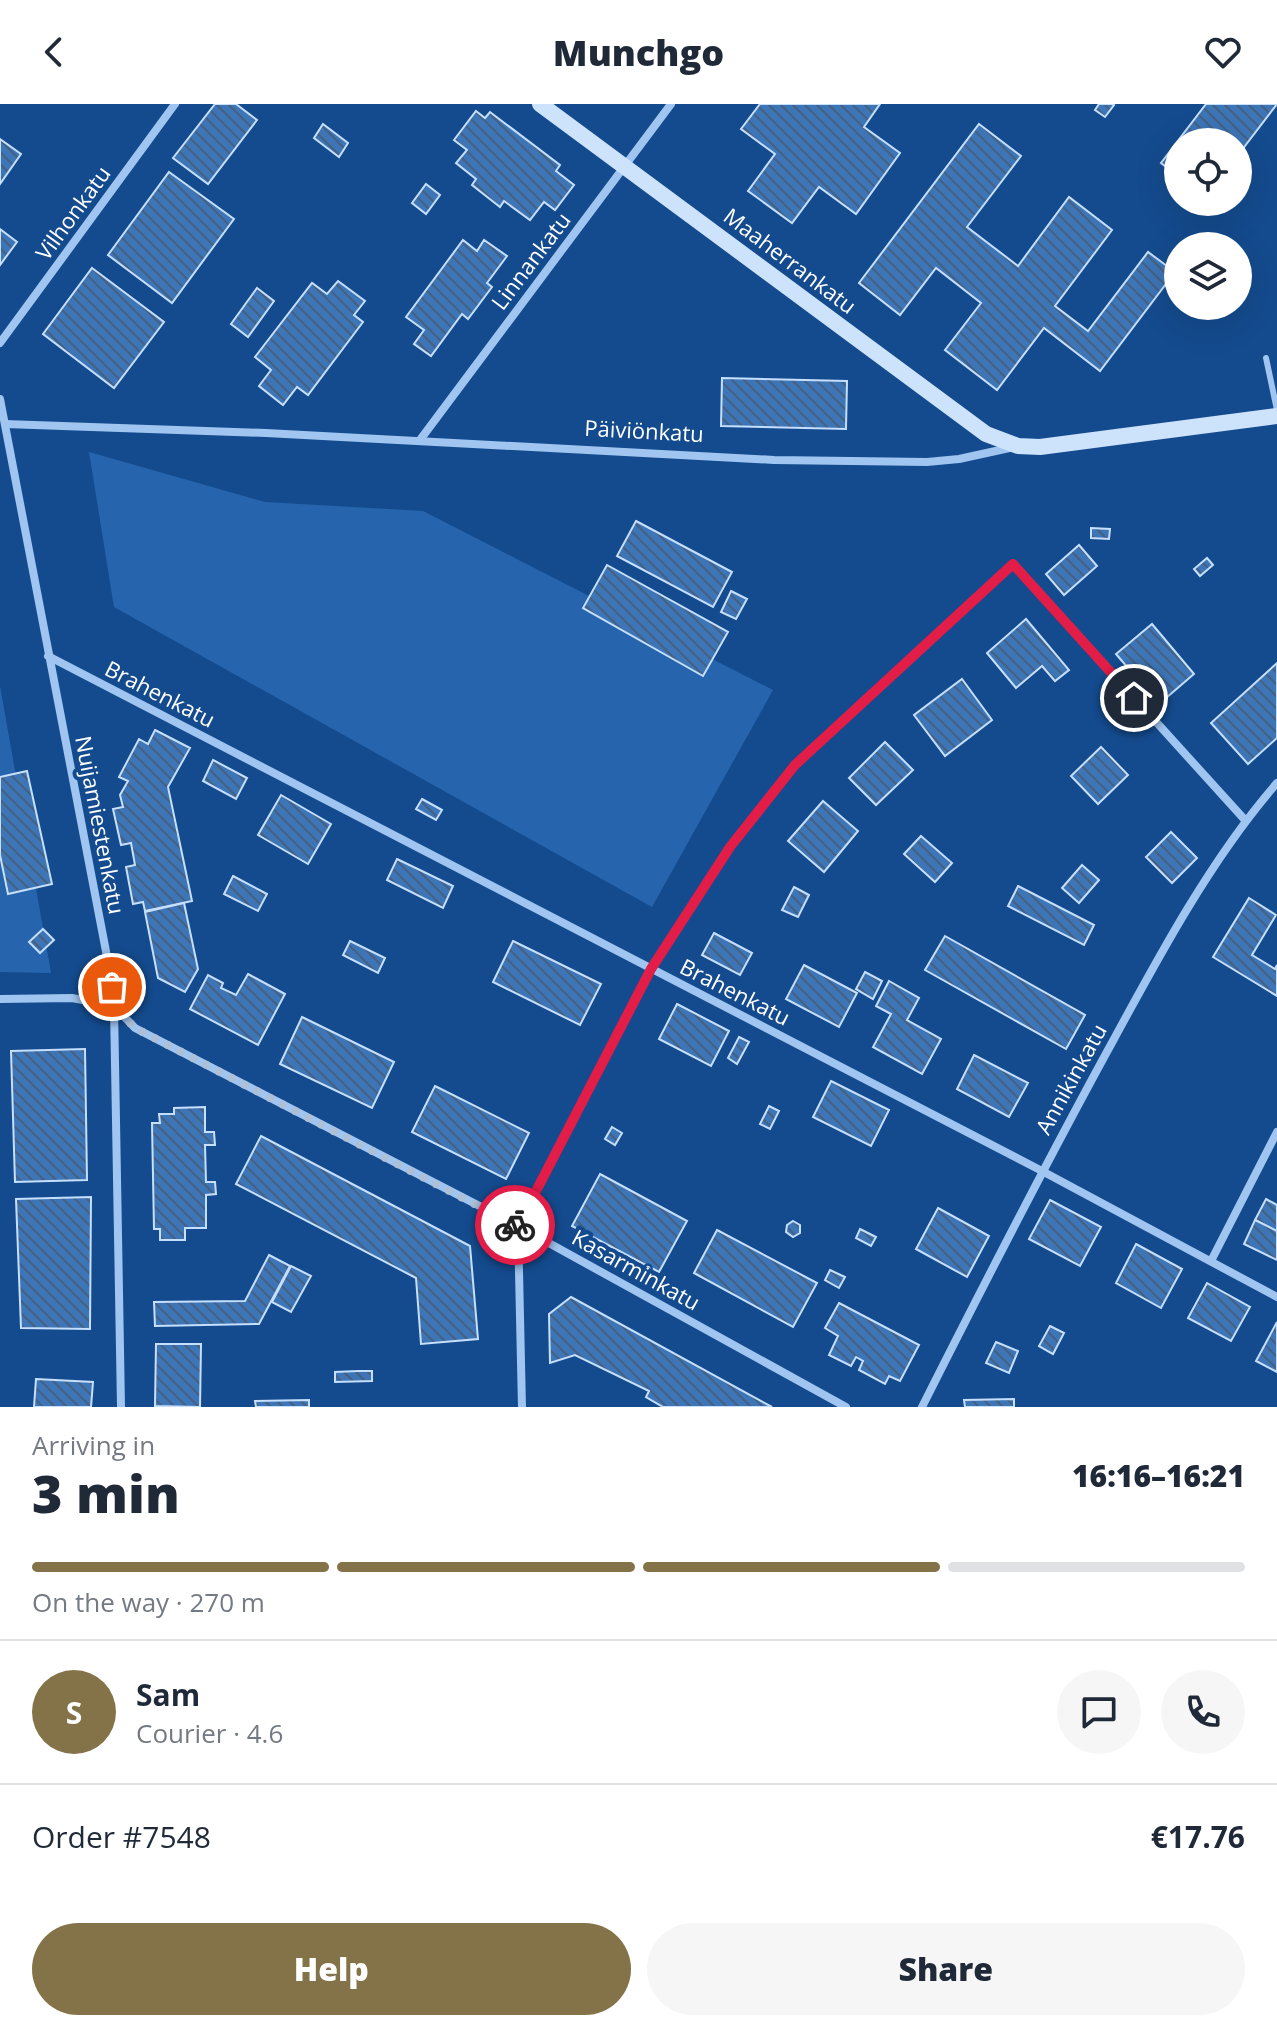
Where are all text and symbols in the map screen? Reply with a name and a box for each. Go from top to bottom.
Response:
text: Munchgo [553,28,724,77]
icon: back [32,30,76,74]
icon: heart [1201,30,1245,74]
map controls [1164,128,1252,320]
button: locate [1164,128,1252,216]
street label: Vilhonkatu [28,159,117,266]
street label: Maaherrankatu [718,200,863,320]
street label: Linnankatu [484,206,577,315]
button: layers [1164,232,1252,320]
street label: Päiviönkatu [584,412,704,448]
street label: Brahenkatu [100,653,221,734]
pin [1100,664,1168,732]
icon: home [1112,676,1156,720]
street label: Nuijamiestenkatu [69,733,133,916]
street label: Brahenkatu [675,951,796,1032]
pin [78,953,146,1021]
icon: bag [90,965,134,1009]
street label: Annikinkatu [1027,1018,1113,1139]
courier [475,1185,555,1265]
icon: bike [493,1203,537,1247]
street label: Kasarminkatu [567,1222,706,1317]
text: Arriving in [32,1427,155,1463]
text: 16:16–16:21 [1072,1455,1245,1496]
text: 3 min [32,1457,180,1528]
text: On the way · 270 m [32,1584,265,1620]
button: chat [1057,1670,1141,1754]
button: phone [1161,1670,1245,1754]
text: Sam [136,1674,200,1715]
text: S [66,1692,82,1733]
text: Courier · 4.6 [136,1715,283,1751]
text: Order #7548 [32,1816,211,1857]
text: €17.76 [1151,1816,1245,1857]
button: Help [32,1923,631,2015]
button: Share [647,1923,1245,2015]

